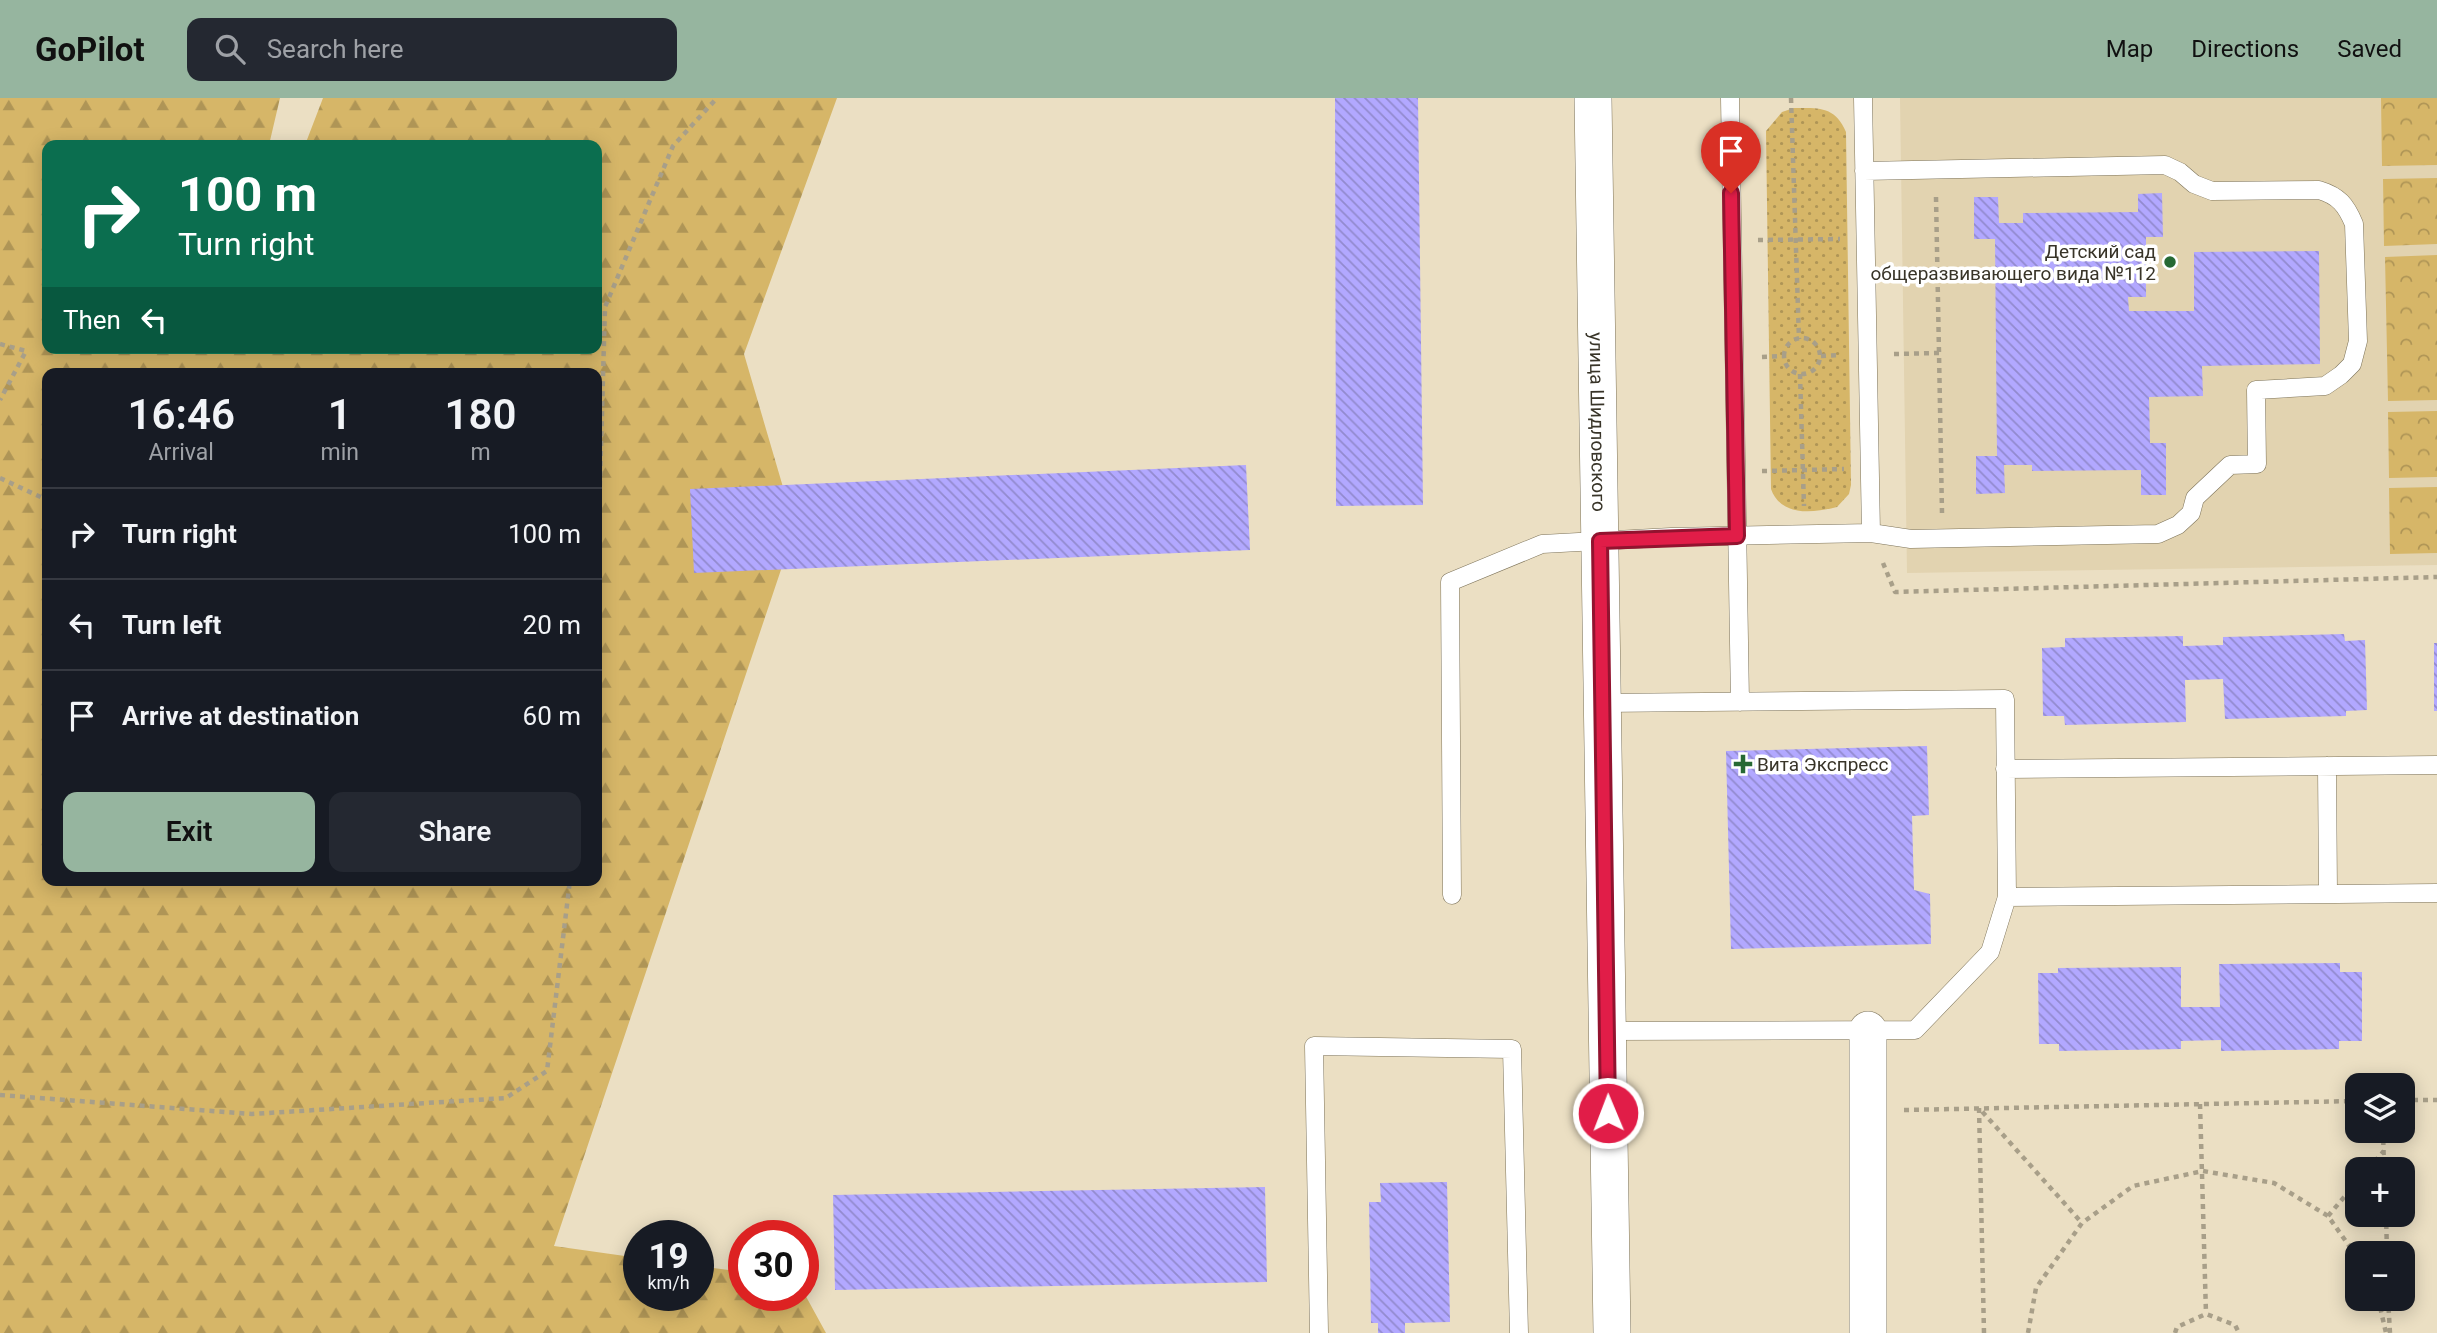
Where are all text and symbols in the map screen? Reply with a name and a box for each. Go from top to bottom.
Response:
search box [187,18,677,81]
text: GoPilot [35,30,145,69]
icon: search [211,30,249,68]
text: Search here [267,34,403,64]
text: Map [2106,35,2153,63]
text: Directions [2191,35,2299,63]
text: Saved [2337,35,2402,63]
pin [1701,121,1761,193]
icon: arrive [1712,132,1750,170]
text: 100 m [178,166,317,223]
icon: right [63,168,154,259]
text: Turn right [178,225,314,263]
place label: Детский сад общеразвивающего вида №112 [1871,240,2156,285]
marker: Детский сад общеразвивающего вида №112 [2162,254,2178,270]
icon: left [135,301,173,339]
text: Then [63,305,121,335]
street label: улица Шидловского [1585,332,1611,512]
text: 16:46 [128,390,235,439]
text: 1 [328,390,352,439]
text: 180 [444,390,516,439]
text: Arrival [149,439,214,466]
text: min [320,439,359,466]
text: m [470,439,491,466]
icon: right [63,515,101,553]
text: Turn right [122,519,237,549]
text: 100 m [508,519,581,549]
icon: left [63,606,101,644]
text: Turn left [122,610,221,640]
text: 20 m [523,610,581,640]
icon: arrive [63,697,101,735]
text: Arrive at destination [122,701,359,731]
text: 60 m [523,701,581,731]
place label: Вита Экспресс [1757,753,1888,776]
marker: Вита Экспресс [1735,756,1751,772]
button: Exit [63,792,315,872]
button: Share [329,792,581,872]
map controls [2345,1073,2415,1311]
button: layers [2345,1073,2415,1143]
position arrow [1571,1076,1645,1150]
button: + [2345,1157,2415,1227]
speed limit sign: 30 [728,1220,819,1311]
text: 19 [648,1236,689,1277]
button: − [2345,1241,2415,1311]
text: km/h [647,1272,690,1293]

